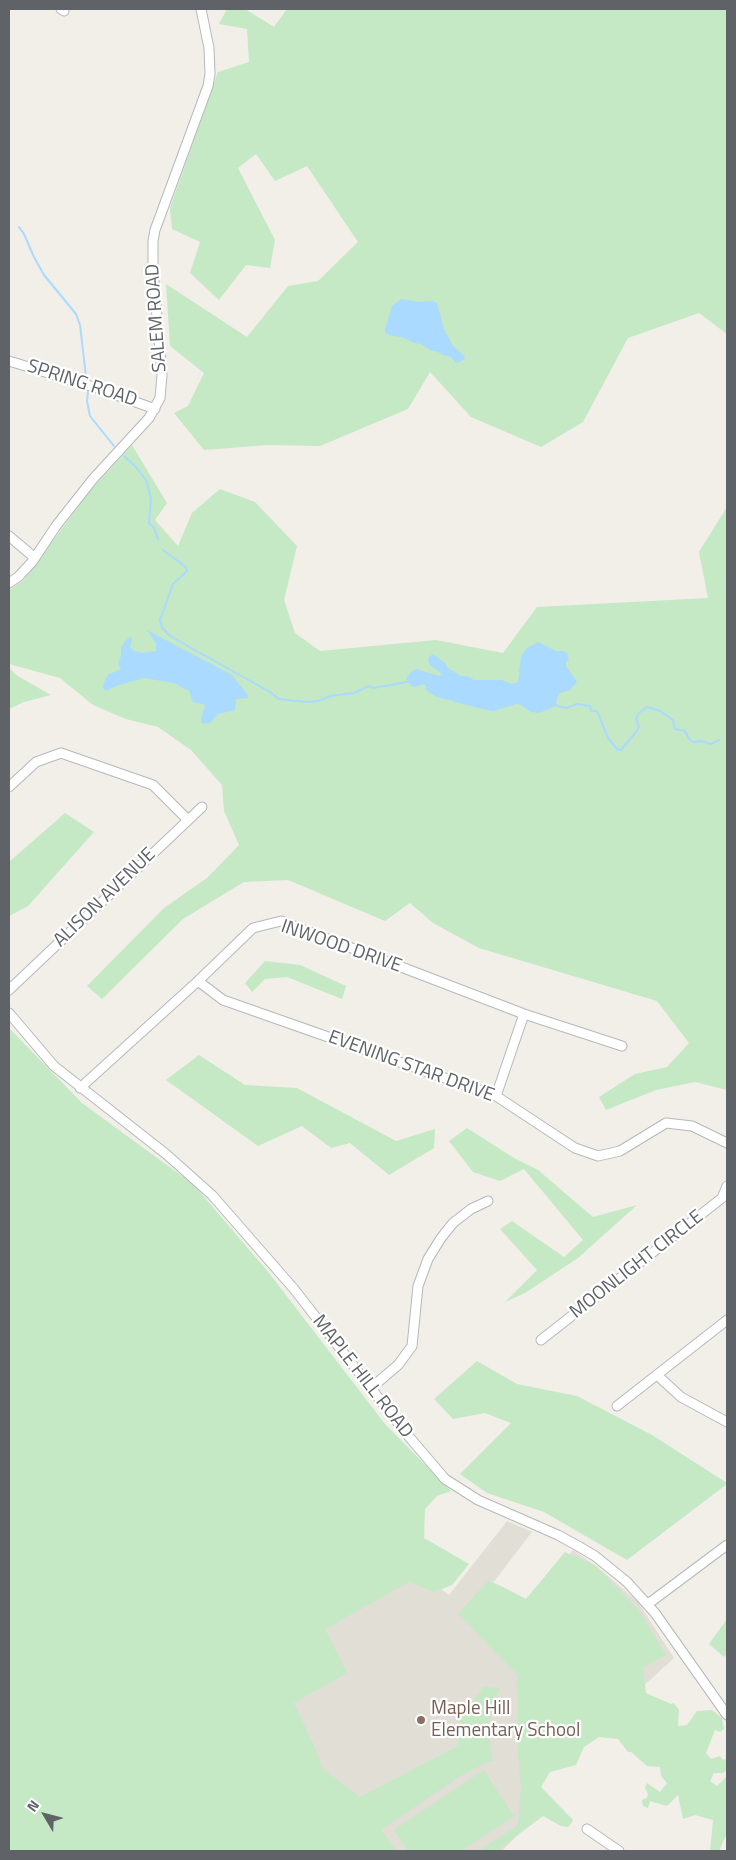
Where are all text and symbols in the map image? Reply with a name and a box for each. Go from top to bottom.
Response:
street label: SALEM ROAD [142,263,172,373]
street label: SPRING ROAD [24,356,140,412]
street label: ALISON AVENUE [49,844,161,952]
street label: INWOOD DRIVE [278,916,404,978]
street label: EVENING STAR DRIVE [325,1026,497,1108]
street label: MOONLIGHT CIRCLE [566,1206,708,1324]
street label: MAPLE HILL ROAD [307,1311,417,1443]
place label: Maple Hill Elementary School [431,1698,580,1742]
marker: Maple Hill Elementary School [415,1714,427,1726]
north arrow [20,1790,70,1840]
text: N [21,1795,44,1816]

